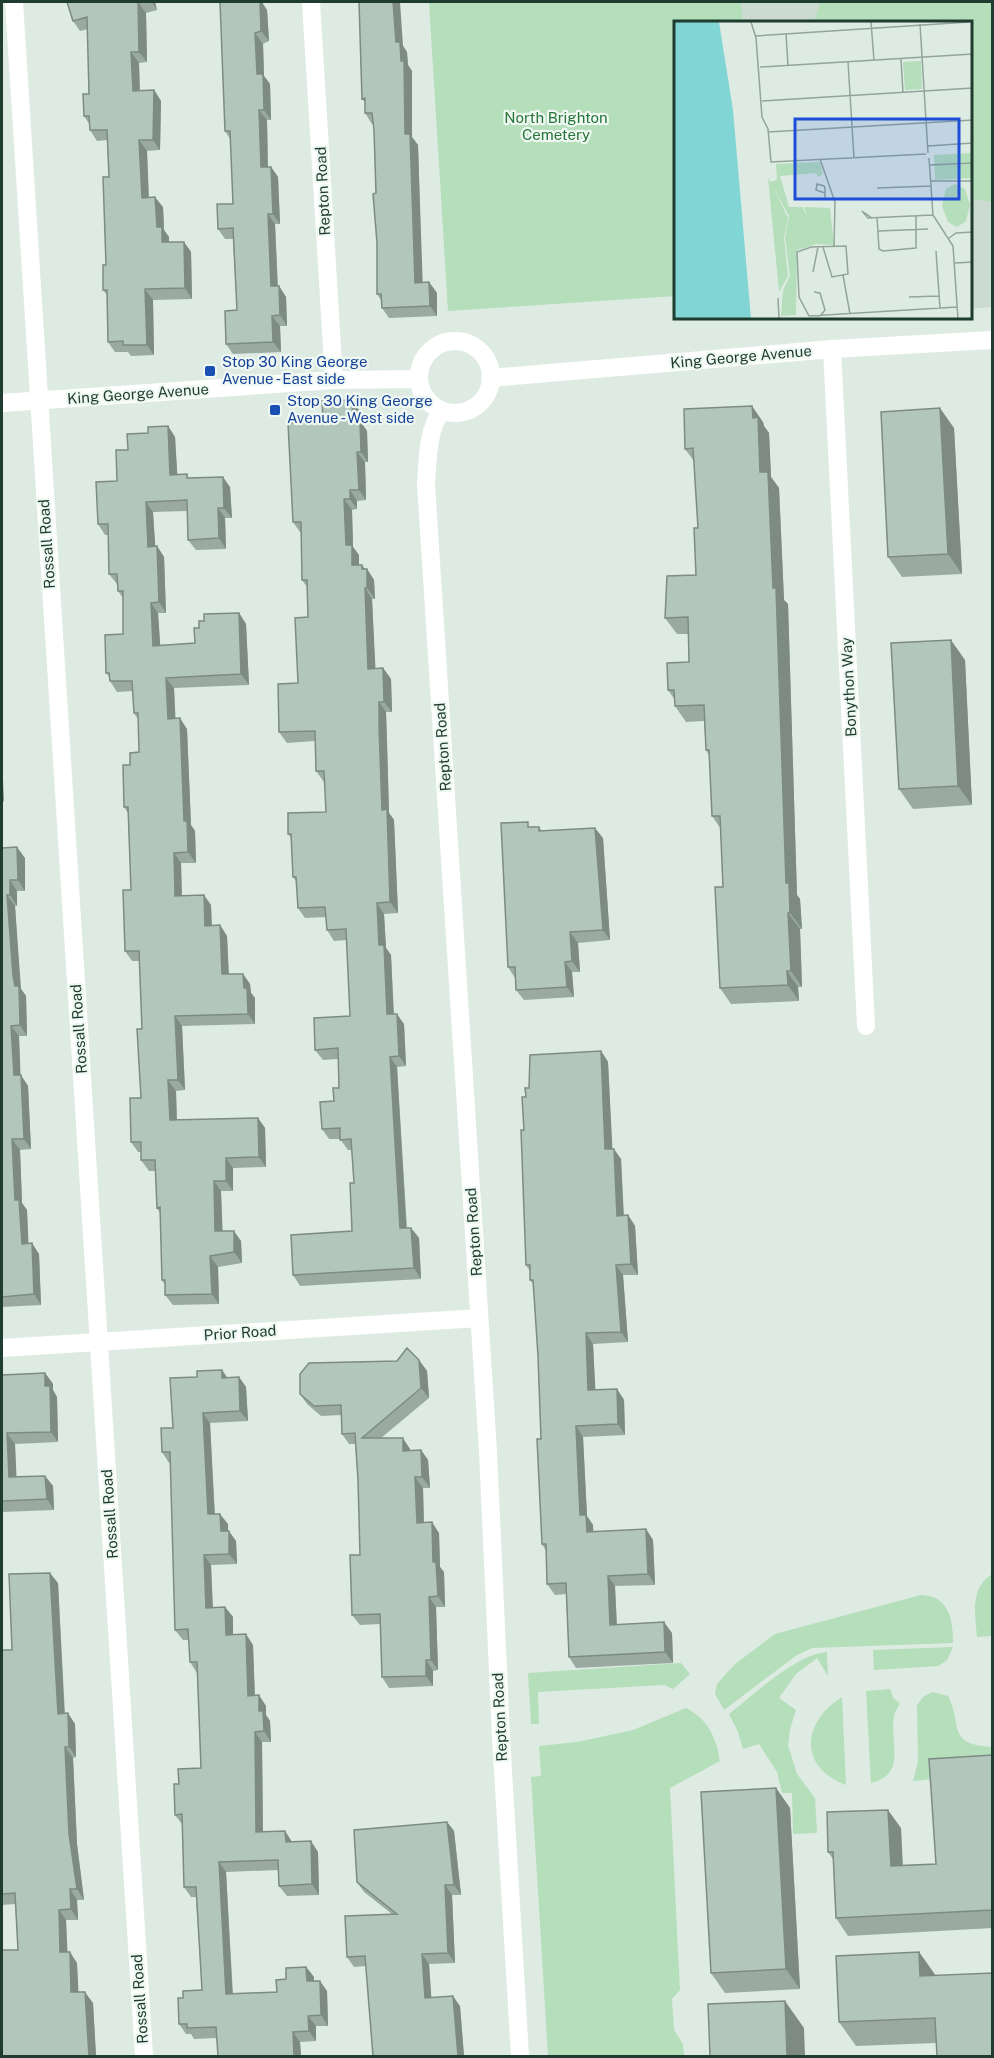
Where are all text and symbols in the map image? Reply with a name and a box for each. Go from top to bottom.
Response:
inset map [674,21,973,320]
park label: North Brighton Cemetery [504,109,608,143]
street label: Repton Road [312,146,333,236]
street label: King George Avenue [670,342,812,371]
place label: Stop 30 King George Avenue - East side [222,353,367,387]
marker: Stop 30 King George Avenue - East side [203,364,217,378]
street label: King George Avenue [67,380,209,407]
place label: Stop 30 King George Avenue - West side [287,392,432,426]
marker: Stop 30 King George Avenue - West side [268,403,282,417]
street label: Rossall Road [35,499,58,589]
street label: Bonython Way [837,637,860,737]
street label: Repton Road [431,702,454,792]
street label: Rossall Road [67,984,90,1074]
street label: Repton Road [462,1187,485,1277]
street label: Prior Road [203,1321,277,1344]
street label: Rossall Road [98,1469,121,1559]
street label: Repton Road [489,1672,510,1762]
street label: Rossall Road [128,1954,151,2044]

